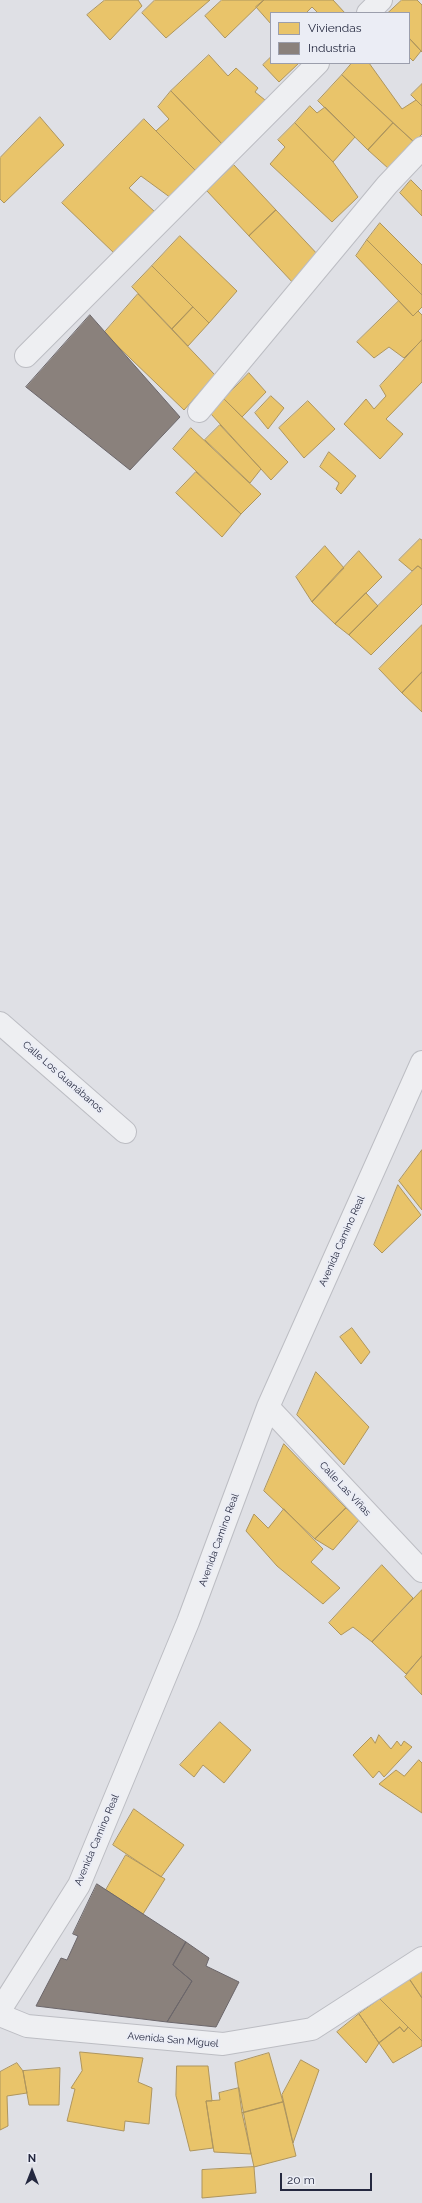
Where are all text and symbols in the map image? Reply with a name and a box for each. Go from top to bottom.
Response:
legend [270,12,410,64]
text: Viviendas [308,21,362,35]
text: Industria [308,41,356,55]
street label: Calle Los Guanábanos [20,1039,106,1115]
street label: Avenida Camino Real [317,1194,367,1288]
street label: Calle Las Viñas [317,1459,373,1519]
street label: Avenida Camino Real [197,1492,241,1588]
street label: Avenida Camino Real [72,1793,122,1887]
street label: Avenida San Miguel [127,2030,219,2050]
north arrow [12,2151,52,2191]
text: N [28,2152,36,2165]
scale bar [282,2165,374,2191]
text: 20 m [287,2173,315,2187]

